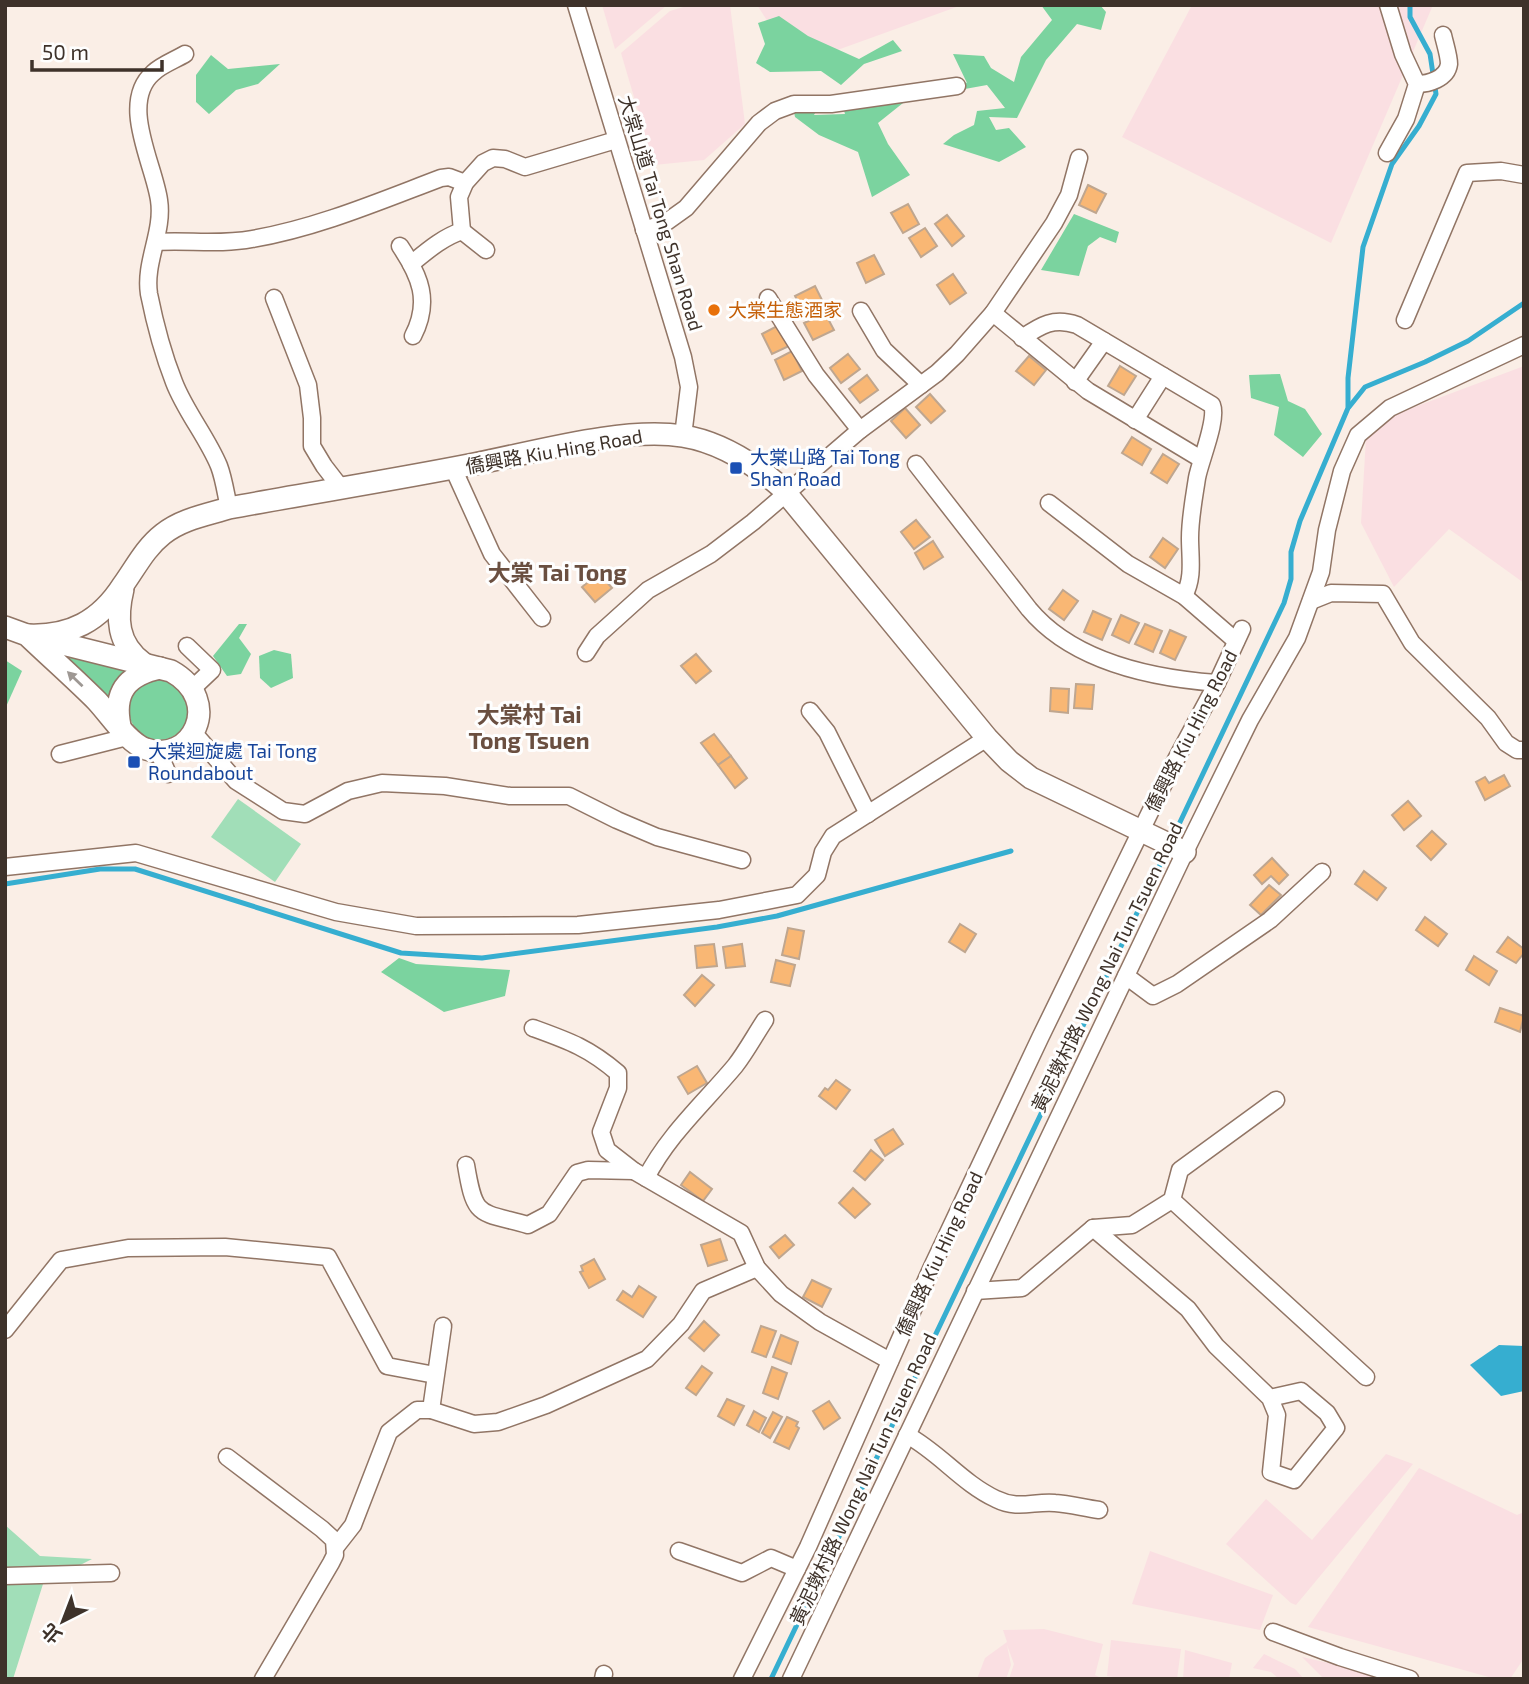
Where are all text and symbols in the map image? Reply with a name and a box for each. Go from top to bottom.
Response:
scale bar [32,28,161,72]
text: 50 m [42,39,89,64]
street label: 大棠山道 Tai Tong Shan Road [615,92,708,333]
place label: 大棠生態酒家 [728,298,842,321]
marker: 大棠生態酒家 [706,302,722,318]
street label: 僑興路 Kiu Hing Road [464,424,644,477]
place label: 大棠山路 Tai Tong Shan Road [750,445,900,490]
marker: 大棠山路 Tai Tong Shan Road [728,460,744,476]
district label: 大棠 Tai Tong [487,558,627,586]
street label: 僑興路 Kiu Hing Road [1140,646,1242,816]
one-way arrow [66,671,83,688]
district label: 大棠村 Tai Tong Tsuen [468,700,590,754]
place label: 大棠迴旋處 Tai Tong Roundabout [148,739,317,784]
marker: 大棠迴旋處 Tai Tong Roundabout [126,754,142,770]
street label: 黃泥墩村路 Wong Nai Tun Tsuen Road [1026,818,1187,1116]
street label: 僑興路 Kiu Hing Road [890,1168,987,1340]
street label: 黃泥墩村路 Wong Nai Tun Tsuen Road [785,1329,941,1629]
north arrow [28,1586,98,1656]
text: 北 [37,1619,66,1649]

